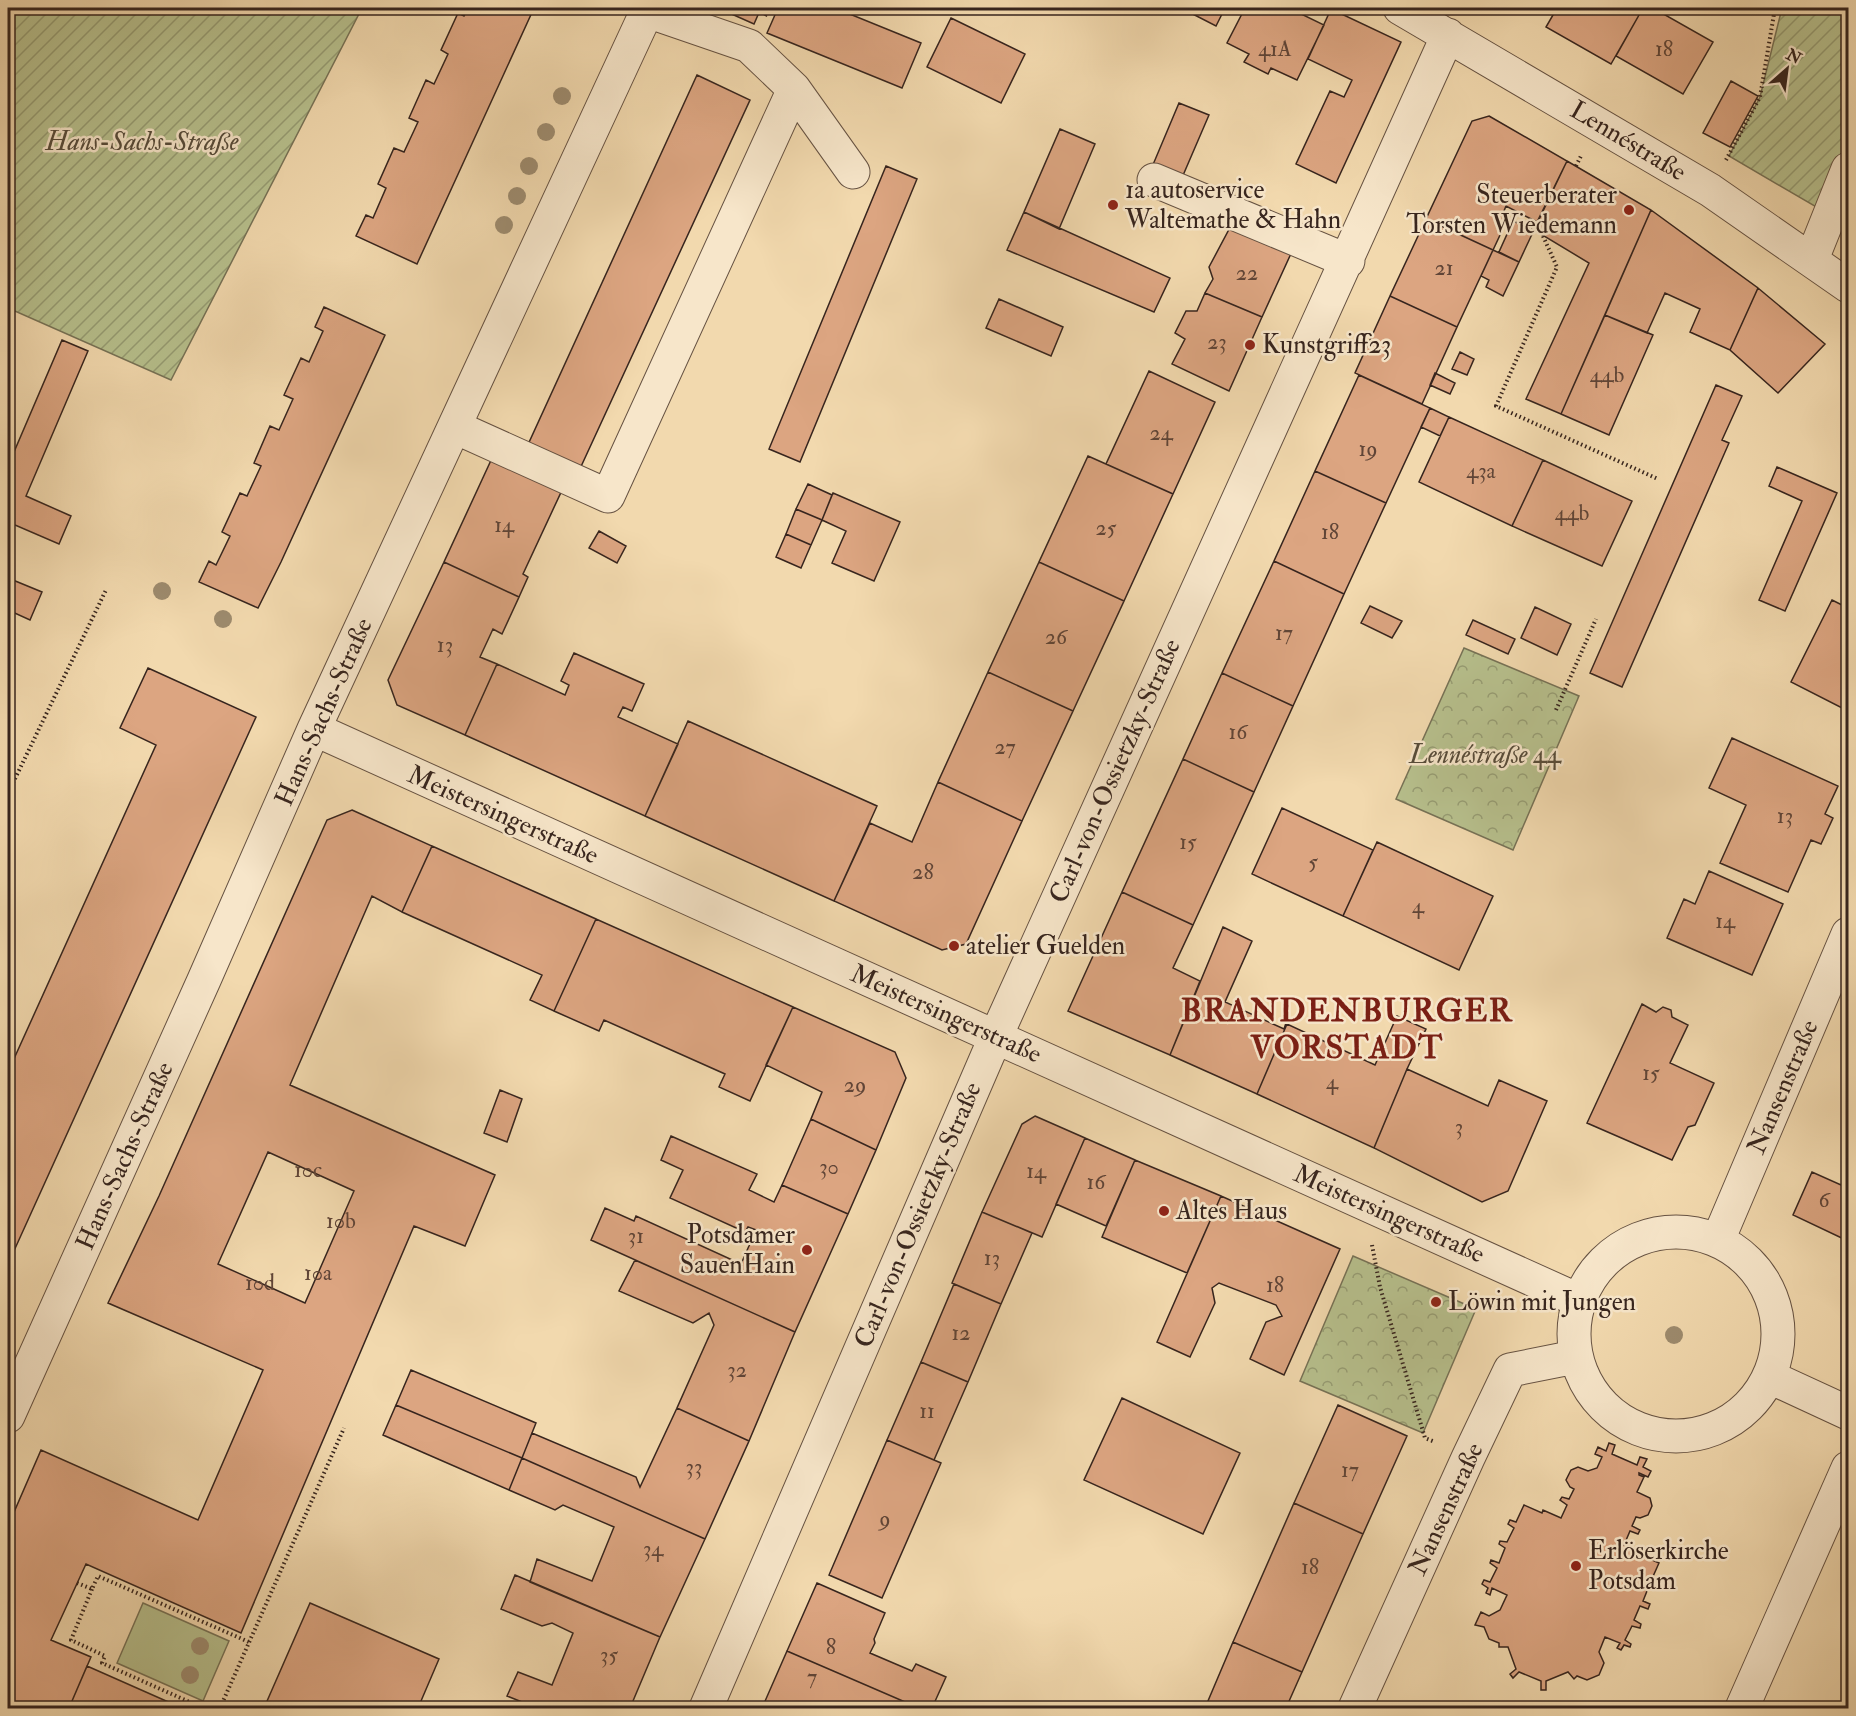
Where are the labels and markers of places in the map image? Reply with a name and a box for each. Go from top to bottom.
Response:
place label: 1a autoservice Waltemathe & Hahn [1124,174,1341,236]
place label: Steuerberater Torsten Wiedemann [1406,179,1617,241]
marker: 1a autoservice Waltemathe & Hahn [1106,198,1120,212]
marker: Steuerberater Torsten Wiedemann [1622,203,1636,217]
place label: Kunstgriff23 [1262,329,1391,361]
marker: Kunstgriff23 [1243,338,1257,352]
place label: atelier Guelden [966,930,1125,962]
marker: atelier Guelden [947,939,961,953]
place label: Altes Haus [1175,1195,1287,1227]
marker: Altes Haus [1157,1204,1171,1218]
place label: Potsdamer SauenHain [680,1219,795,1281]
marker: Potsdamer SauenHain [800,1243,814,1257]
place label: Löwin mit Jungen [1448,1286,1636,1318]
marker: Löwin mit Jungen [1429,1295,1443,1309]
place label: Erlöserkirche Potsdam [1588,1535,1729,1597]
marker: Erlöserkirche Potsdam [1569,1559,1583,1573]

